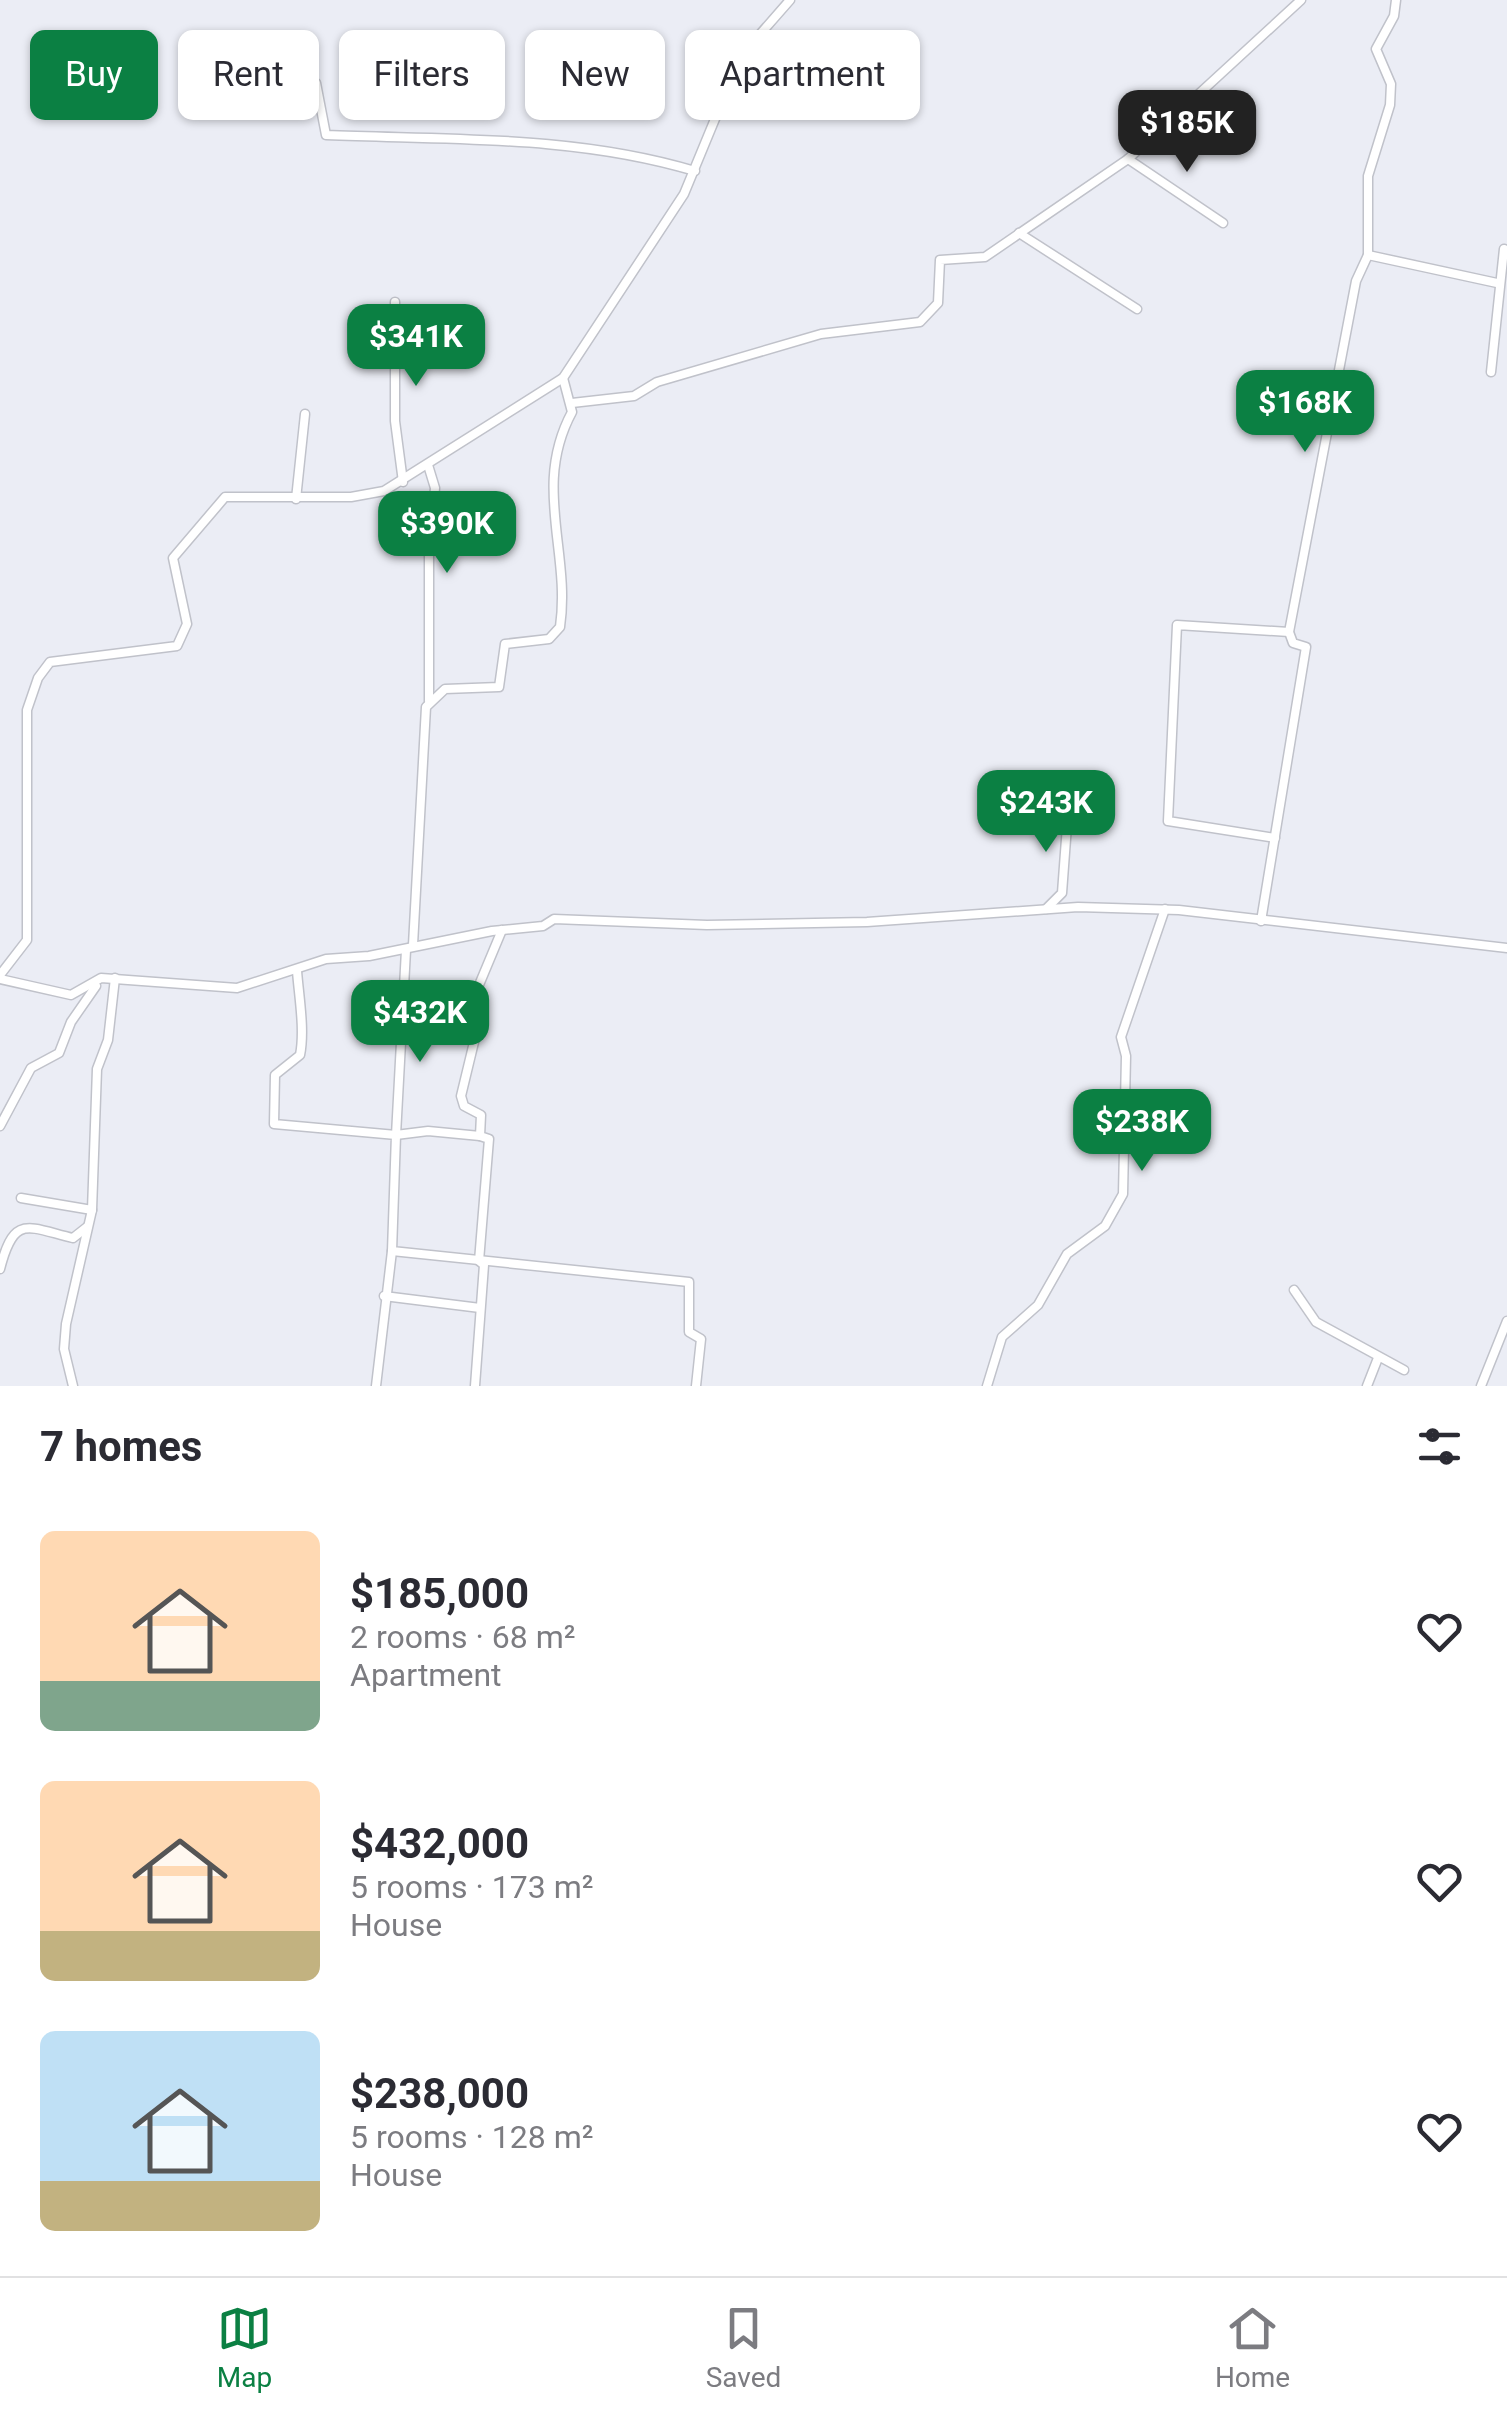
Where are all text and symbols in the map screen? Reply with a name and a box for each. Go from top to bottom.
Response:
chip: Buy [30,30,158,120]
chip: Rent [178,30,319,120]
chip: Filters [339,30,505,120]
chip: New [525,30,665,120]
chip: Apartment [685,30,920,120]
pin: $185K [1117,90,1257,175]
text: $185K [1140,103,1234,141]
pin: $341K [346,304,486,389]
text: $341K [369,317,463,355]
pin: $168K [1235,370,1375,455]
text: $168K [1258,383,1352,421]
pin: $390K [377,491,517,576]
text: $390K [400,504,494,542]
pin: $243K [976,770,1116,855]
text: $243K [999,783,1093,821]
pin: $432K [350,980,490,1065]
text: $432K [373,993,467,1031]
pin: $238K [1072,1089,1212,1174]
text: $238K [1095,1102,1189,1140]
icon: filters [1412,1419,1467,1474]
text: 7 homes [40,1422,202,1471]
text: $185,000 [350,1569,529,1618]
icon: home [120,1571,240,1691]
icon: heart [1412,1604,1467,1659]
text: 2 rooms · 68 m² [350,1618,575,1656]
text: Apartment [350,1656,502,1694]
text: $432,000 [350,1819,529,1868]
icon: home [120,1821,240,1941]
icon: heart [1412,1854,1467,1909]
text: 5 rooms · 173 m² [350,1868,593,1906]
text: House [350,1906,442,1944]
text: $238,000 [350,2069,529,2118]
icon: home [120,2071,240,2191]
icon: heart [1412,2104,1467,2159]
text: 5 rooms · 128 m² [350,2118,593,2156]
text: House [350,2156,442,2194]
tab: Map [217,2301,272,2394]
tab: Saved [706,2301,781,2394]
tab: Home [1215,2301,1290,2394]

